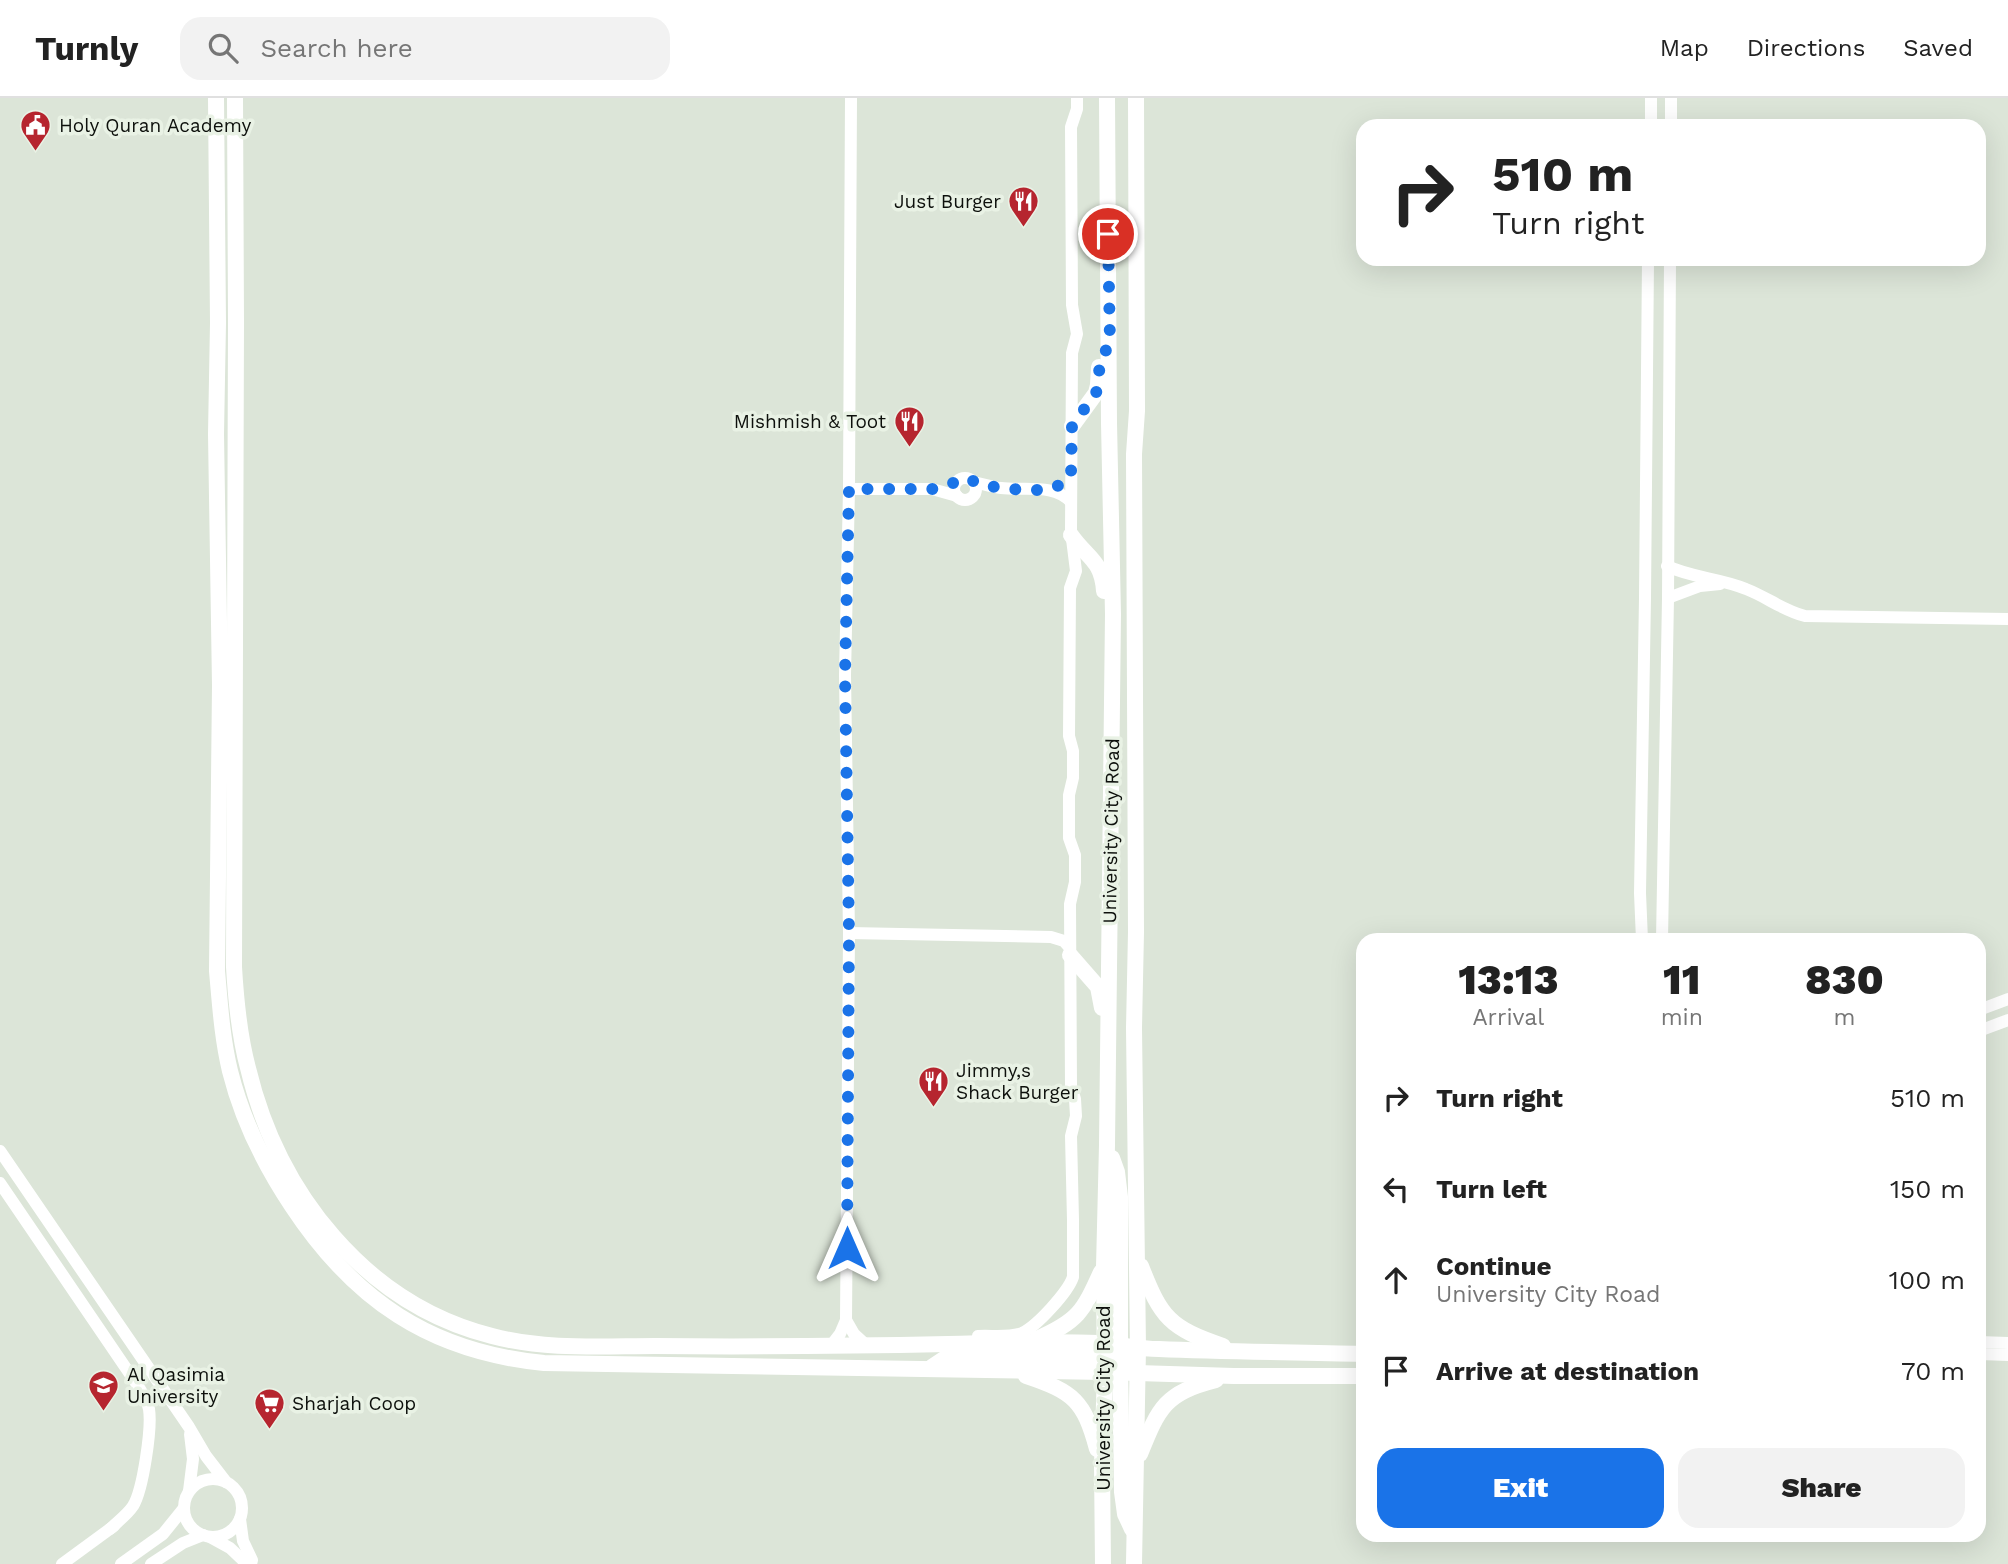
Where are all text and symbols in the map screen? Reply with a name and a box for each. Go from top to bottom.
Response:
search box [180,17,670,80]
text: Turnly [35,29,138,68]
icon: search [204,29,242,67]
text: Search here [260,33,413,63]
text: Map [1660,34,1709,62]
text: Directions [1747,34,1865,62]
text: Saved [1903,34,1973,62]
public building icon: Holy Quran Academy [19,108,53,152]
place label: Holy Quran Academy [59,114,251,137]
text: 510 m [1492,145,1633,203]
icon: right [1377,147,1468,238]
restaurant icon: Just Burger [1007,184,1041,228]
place label: Just Burger [894,190,1001,213]
pin [1078,204,1138,264]
text: Turn right [1492,204,1644,242]
icon: arrive [1089,215,1127,253]
restaurant icon: Mishmish & Toot [892,404,926,448]
place label: Mishmish & Toot [734,410,886,433]
street label: University City Road [1098,738,1124,924]
text: 13:13 [1458,955,1559,1004]
text: 11 [1663,955,1701,1004]
text: 830 [1805,955,1884,1004]
text: Arrival [1472,1004,1544,1031]
text: min [1661,1004,1703,1031]
text: m [1834,1004,1855,1031]
place label: Jimmy,s Shack Burger [956,1059,1079,1104]
restaurant icon: Jimmy,s Shack Burger [916,1064,950,1108]
icon: right [1377,1079,1415,1117]
text: Turn right [1436,1083,1563,1113]
text: 510 m [1890,1083,1965,1113]
icon: left [1377,1170,1415,1208]
text: Turn left [1436,1174,1547,1204]
text: 150 m [1890,1174,1965,1204]
position arrow [810,1211,884,1285]
text: Continue [1436,1251,1552,1281]
icon: ahead [1377,1261,1415,1299]
text: 100 m [1889,1265,1965,1295]
text: University City Road [1436,1281,1660,1308]
street label: University City Road [1092,1305,1115,1491]
icon: arrive [1377,1352,1415,1390]
text: Arrive at destination [1436,1356,1699,1386]
text: 70 m [1901,1356,1965,1386]
place label: Al Qasimia University [127,1363,225,1408]
school or university icon: Al Qasimia University [87,1368,121,1412]
supermarket icon: Sharjah Coop [252,1386,286,1430]
place label: Sharjah Coop [292,1392,416,1415]
button: Exit [1377,1448,1664,1528]
button: Share [1678,1448,1965,1528]

